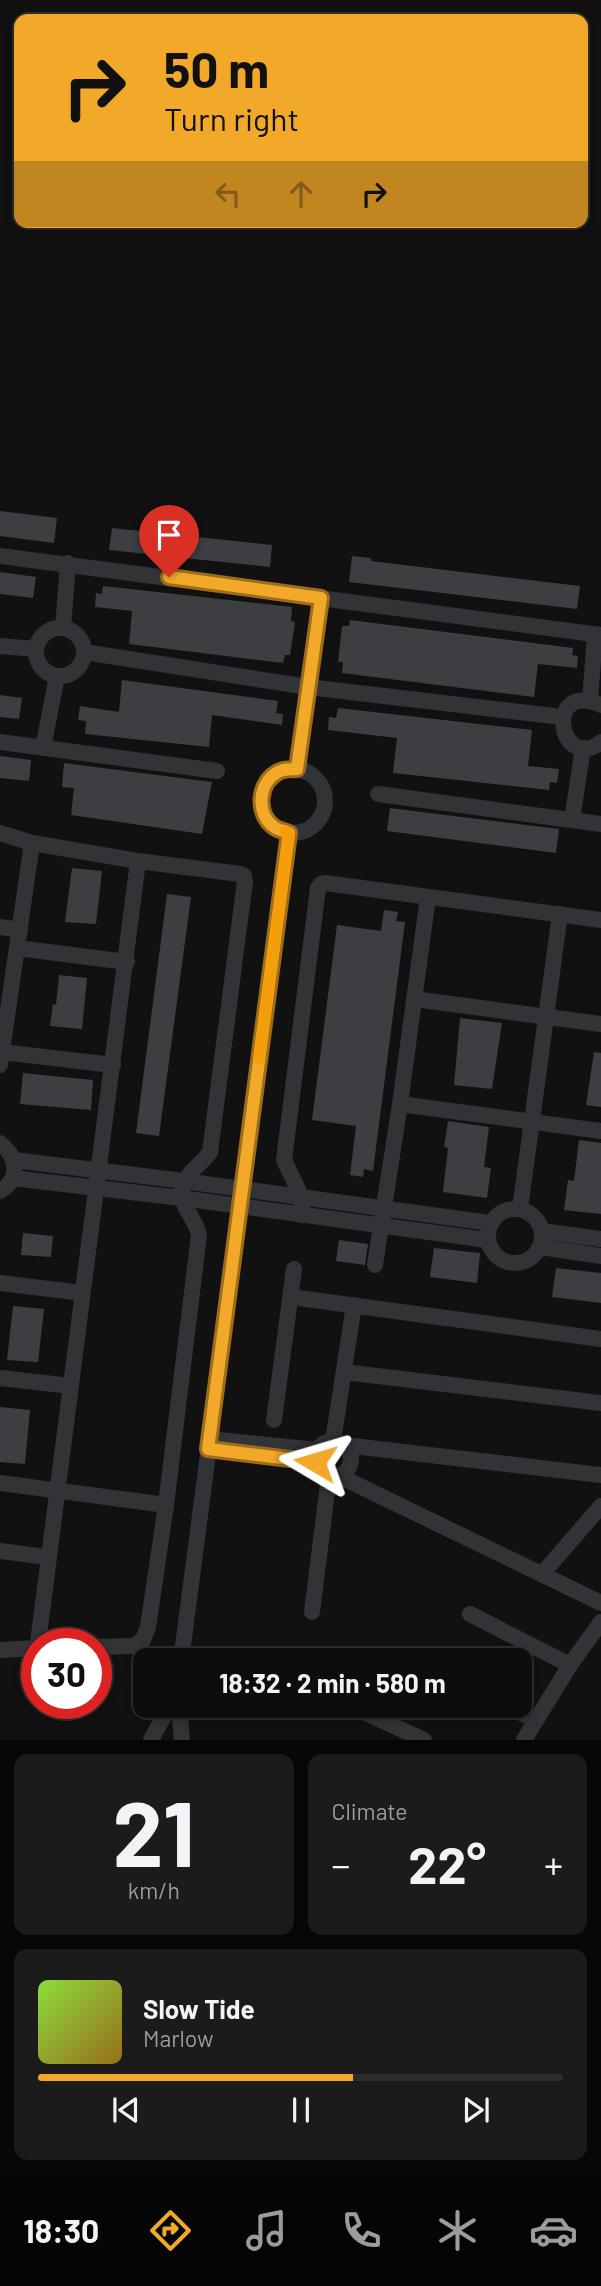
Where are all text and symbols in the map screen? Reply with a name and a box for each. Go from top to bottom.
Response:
text: 50 m [164,39,269,98]
icon: right [49,42,140,133]
text: Turn right [164,99,299,137]
icon: left [209,175,247,213]
icon: ahead [282,175,320,213]
icon: right [355,175,393,213]
pin [139,505,199,577]
icon: arrive [150,516,188,554]
position arrow [278,1425,352,1499]
speed limit sign: 30 [21,1628,112,1719]
text: 18:32 · 2 min · 580 m [219,1667,446,1698]
text: 21 [112,1776,195,1885]
text: Climate [332,1797,408,1825]
text: 22° [408,1832,486,1894]
text: − [332,1841,351,1887]
text: + [544,1841,563,1887]
text: km/h [128,1876,180,1904]
text: Slow Tide [143,1993,255,2024]
text: Marlow [143,2024,214,2052]
icon: previous [107,2091,145,2129]
icon: pause [282,2091,320,2129]
icon: next [457,2091,495,2129]
icon: directions [146,2206,195,2255]
icon: music [242,2206,291,2255]
icon: phone [337,2206,386,2255]
icon: climate [433,2206,482,2255]
icon: car [529,2206,578,2255]
text: 18:30 [23,2211,99,2249]

